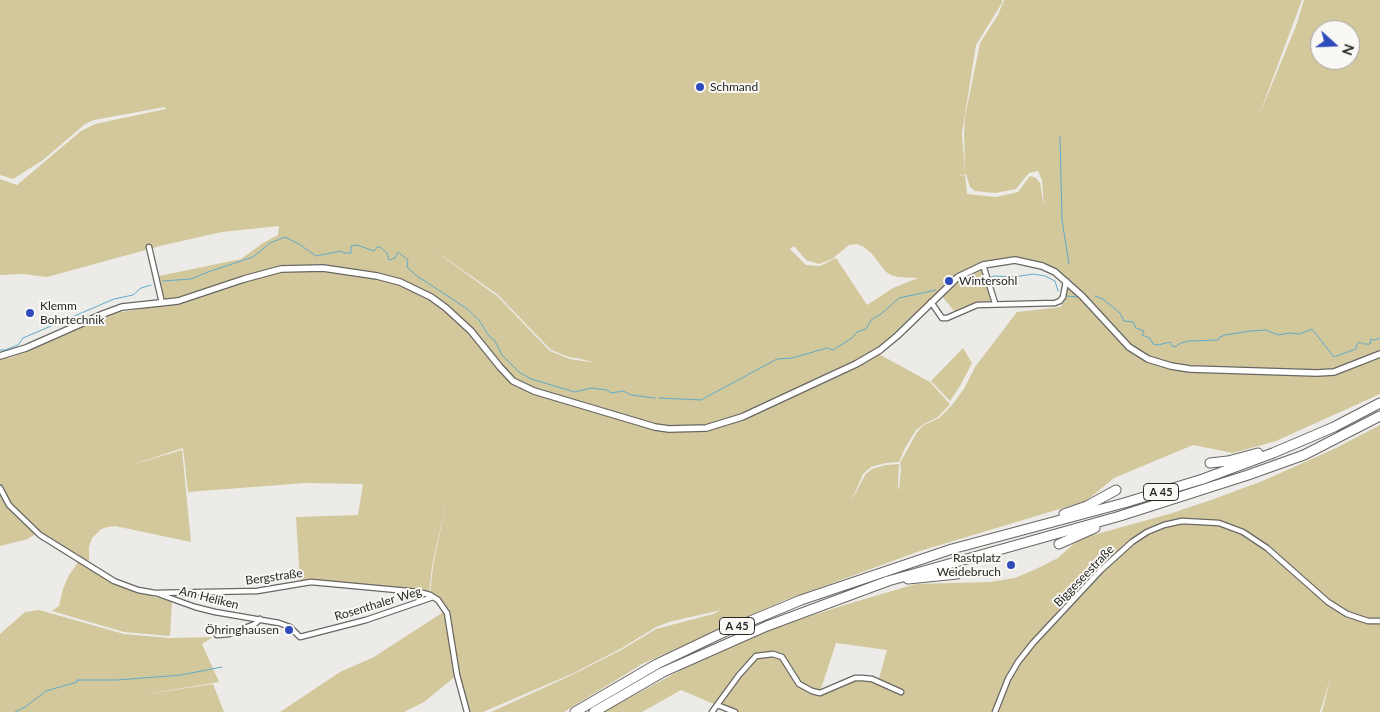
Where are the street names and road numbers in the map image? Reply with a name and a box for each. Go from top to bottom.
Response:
road number: A 45 [1144,484,1178,501]
street label: Biggeseestraße [1051,542,1117,610]
street label: Bergstraße [245,566,303,588]
street label: Am Heliken [178,584,240,612]
street label: Rosenthaler Weg [333,584,423,624]
road number: A 45 [720,618,754,634]

